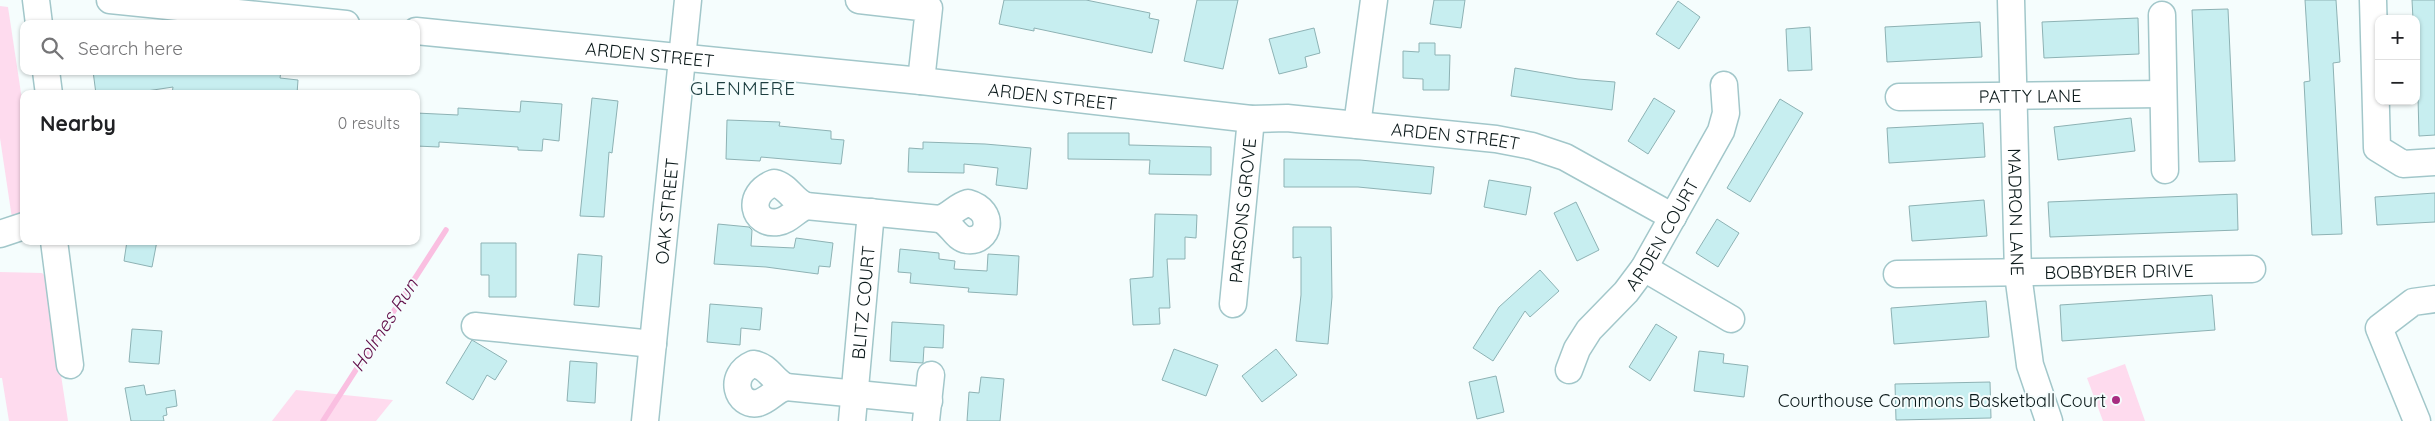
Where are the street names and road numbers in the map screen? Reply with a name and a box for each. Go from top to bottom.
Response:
street label: ARDEN STREET [584,36,715,72]
street label: ARDEN STREET [987,77,1118,115]
street label: PATTY LANE [1978,83,2082,108]
street label: ARDEN STREET [1390,117,1522,155]
street label: PARSONS GROVE [1224,137,1261,284]
street label: MADRON LANE [2003,148,2030,276]
street label: OAK STREET [650,157,683,265]
street label: ARDEN COURT [1620,174,1704,295]
street label: BLITZ COURT [846,244,879,360]
street label: BOBBYBER DRIVE [2044,258,2194,283]

